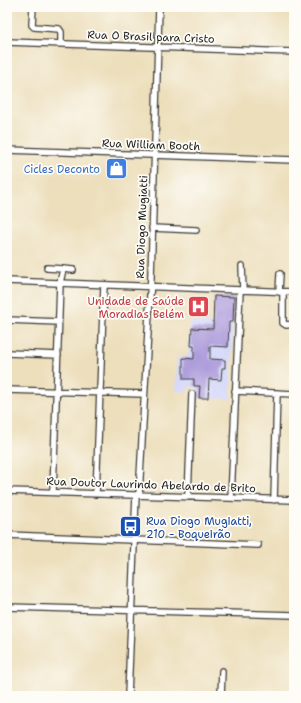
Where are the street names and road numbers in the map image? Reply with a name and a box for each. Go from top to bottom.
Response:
street label: Rua O Brasil para Cristo [87,27,215,47]
street label: Rua William Booth [102,136,201,154]
street label: Rua Diogo Mugiatti [133,175,151,279]
street label: Rua Doutor Laurindo Abelardo de Brito [46,474,256,496]

